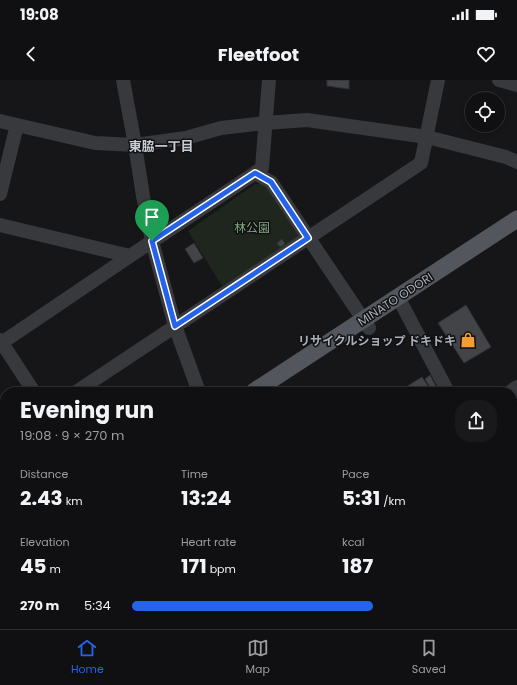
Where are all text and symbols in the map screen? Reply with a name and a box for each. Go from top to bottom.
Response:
text: 19:08 [20,4,59,25]
text: Fleetfoot [218,42,299,67]
icon: back [20,43,42,65]
icon: heart [475,43,497,65]
map controls [465,92,505,132]
button: locate [465,92,505,132]
district label: 東脇一丁目 [128,137,194,156]
pin [135,200,169,241]
icon: arrive [141,206,163,228]
park label: 林公園 [234,219,270,236]
street label: MINATO ODORI [354,268,436,330]
shop icon: リサイクルショップ ドキドキ [459,331,477,349]
place label: リサイクルショップ ドキドキ [298,332,456,349]
text: Evening run [20,395,154,426]
button: share [455,400,497,442]
text: 19:08 · 9 × 270 m [20,426,124,445]
text: Distance [20,466,68,482]
text: Time [181,466,208,482]
text: Pace [342,466,369,482]
text: 2.43 [20,484,63,512]
text: 13:24 [181,484,231,512]
text: 5:31 [342,484,380,512]
text: km [63,493,83,509]
text: /km [380,493,405,509]
text: Elevation [20,534,70,550]
text: Heart rate [181,534,236,550]
text: kcal [342,534,364,550]
text: 45 [20,552,47,580]
text: 171 [181,552,207,580]
text: 187 [342,552,373,580]
text: m [47,561,61,577]
text: bpm [207,561,236,577]
text: 270 m [20,596,59,615]
text: 5:34 [84,596,111,615]
tab: Home [71,637,104,678]
tab: Map [246,637,270,678]
tab: Saved [412,637,446,678]

